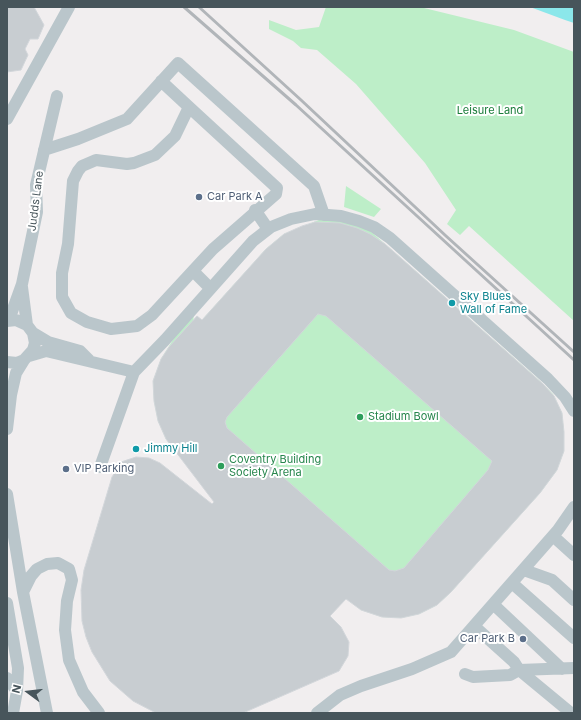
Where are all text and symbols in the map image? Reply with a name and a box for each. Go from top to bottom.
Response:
park label: Leisure Land [457,104,523,118]
street label: Judds Lane [26,170,46,232]
place label: Car Park A [207,190,263,204]
marker: Car Park A [194,192,204,202]
place label: Sky Blues Wall of Fame [460,290,527,316]
marker: Sky Blues Wall of Fame [447,298,457,308]
place label: Stadium Bowl [368,410,439,424]
marker: Stadium Bowl [355,412,365,422]
place label: Jimmy Hill [144,442,197,456]
marker: Jimmy Hill [131,444,141,454]
place label: Coventry Building Society Arena [229,453,321,479]
marker: Coventry Building Society Arena [216,461,226,471]
place label: VIP Parking [74,462,134,476]
marker: VIP Parking [61,464,71,474]
place label: Car Park B [460,632,515,646]
marker: Car Park B [518,634,528,644]
north arrow [8,672,48,712]
text: N [9,683,24,695]

